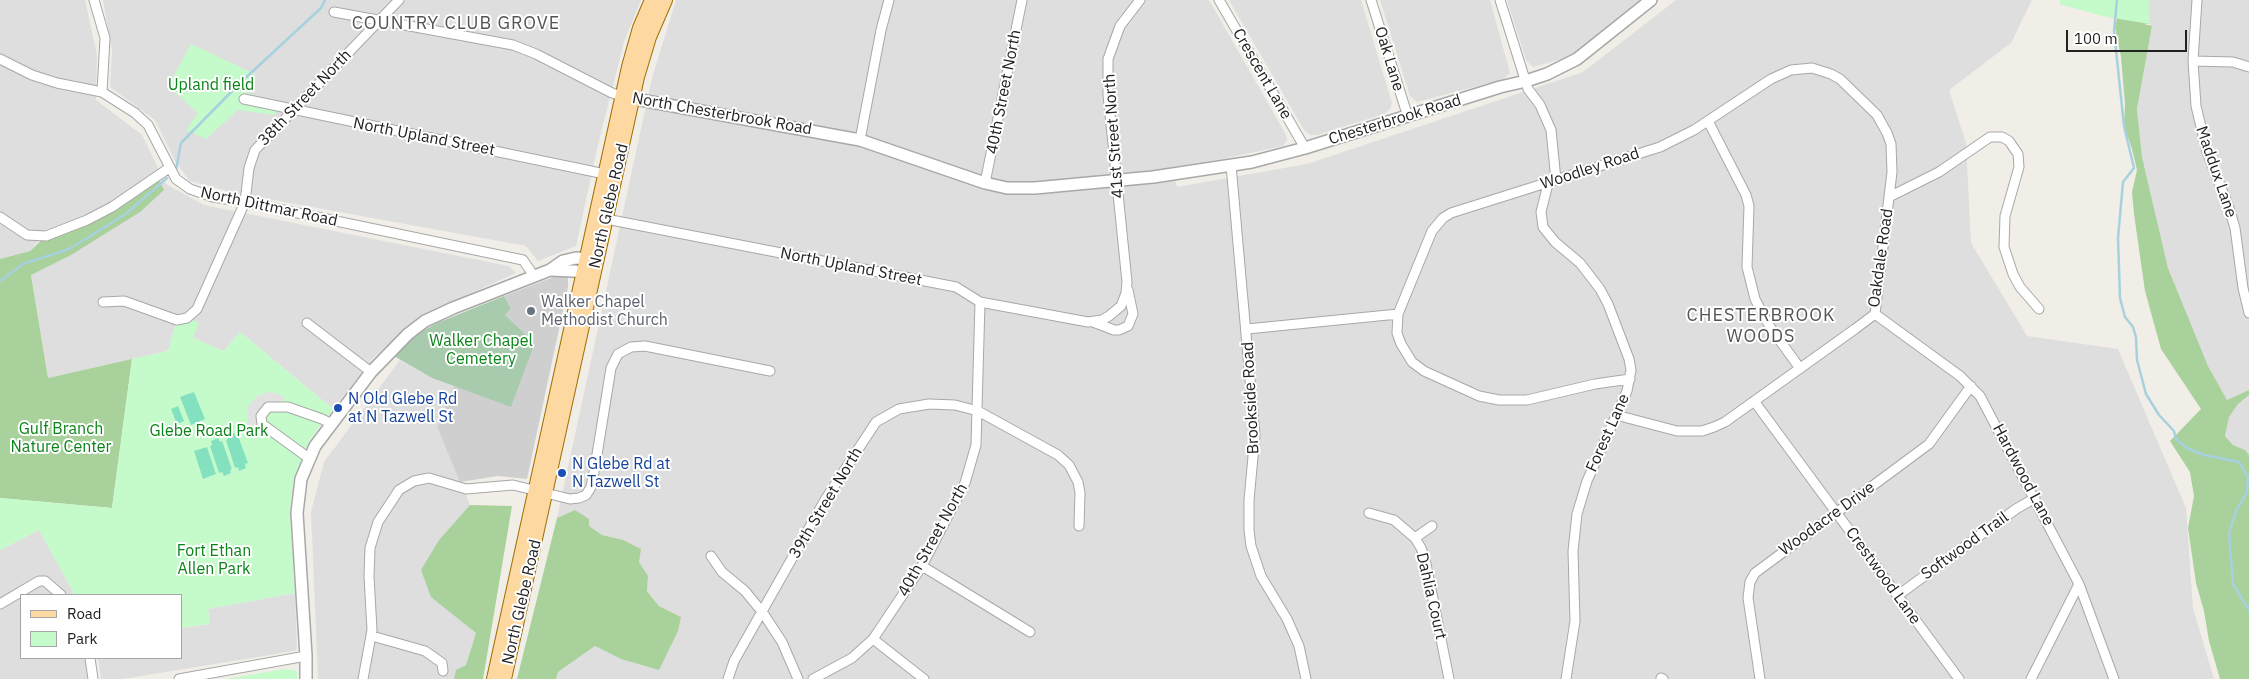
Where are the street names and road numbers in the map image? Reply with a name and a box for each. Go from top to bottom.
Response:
street label: Oak Lane [1370,24,1408,94]
street label: Crescent Lane [1228,25,1296,123]
street label: 40th Street North [983,28,1025,156]
street label: 38th Street North [254,46,356,150]
street label: 41st Street North [1100,73,1128,199]
street label: North Chesterbrook Road [631,89,813,139]
street label: Chesterbrook Road [1326,91,1464,149]
street label: North Upland Street [352,114,496,160]
street label: Maddux Lane [2191,124,2241,220]
street label: North Glebe Road [585,142,633,270]
street label: Woodley Road [1538,144,1642,194]
street label: North Dittmar Road [199,183,339,231]
street label: Oakdale Road [1865,207,1897,309]
street label: North Upland Street [779,244,923,290]
street label: Brookside Road [1238,341,1264,455]
street label: Forest Lane [1582,391,1634,475]
street label: Hardwood Lane [1988,421,2058,529]
street label: 39th Street North [785,444,867,562]
street label: Woodacre Drive [1776,478,1878,560]
street label: 40th Street North [894,480,972,600]
street label: Softwood Trail [1918,508,2012,584]
street label: Crestwood Lane [1841,524,1925,628]
street label: North Glebe Road [498,538,546,666]
street label: Dahlia Court [1412,551,1450,641]

